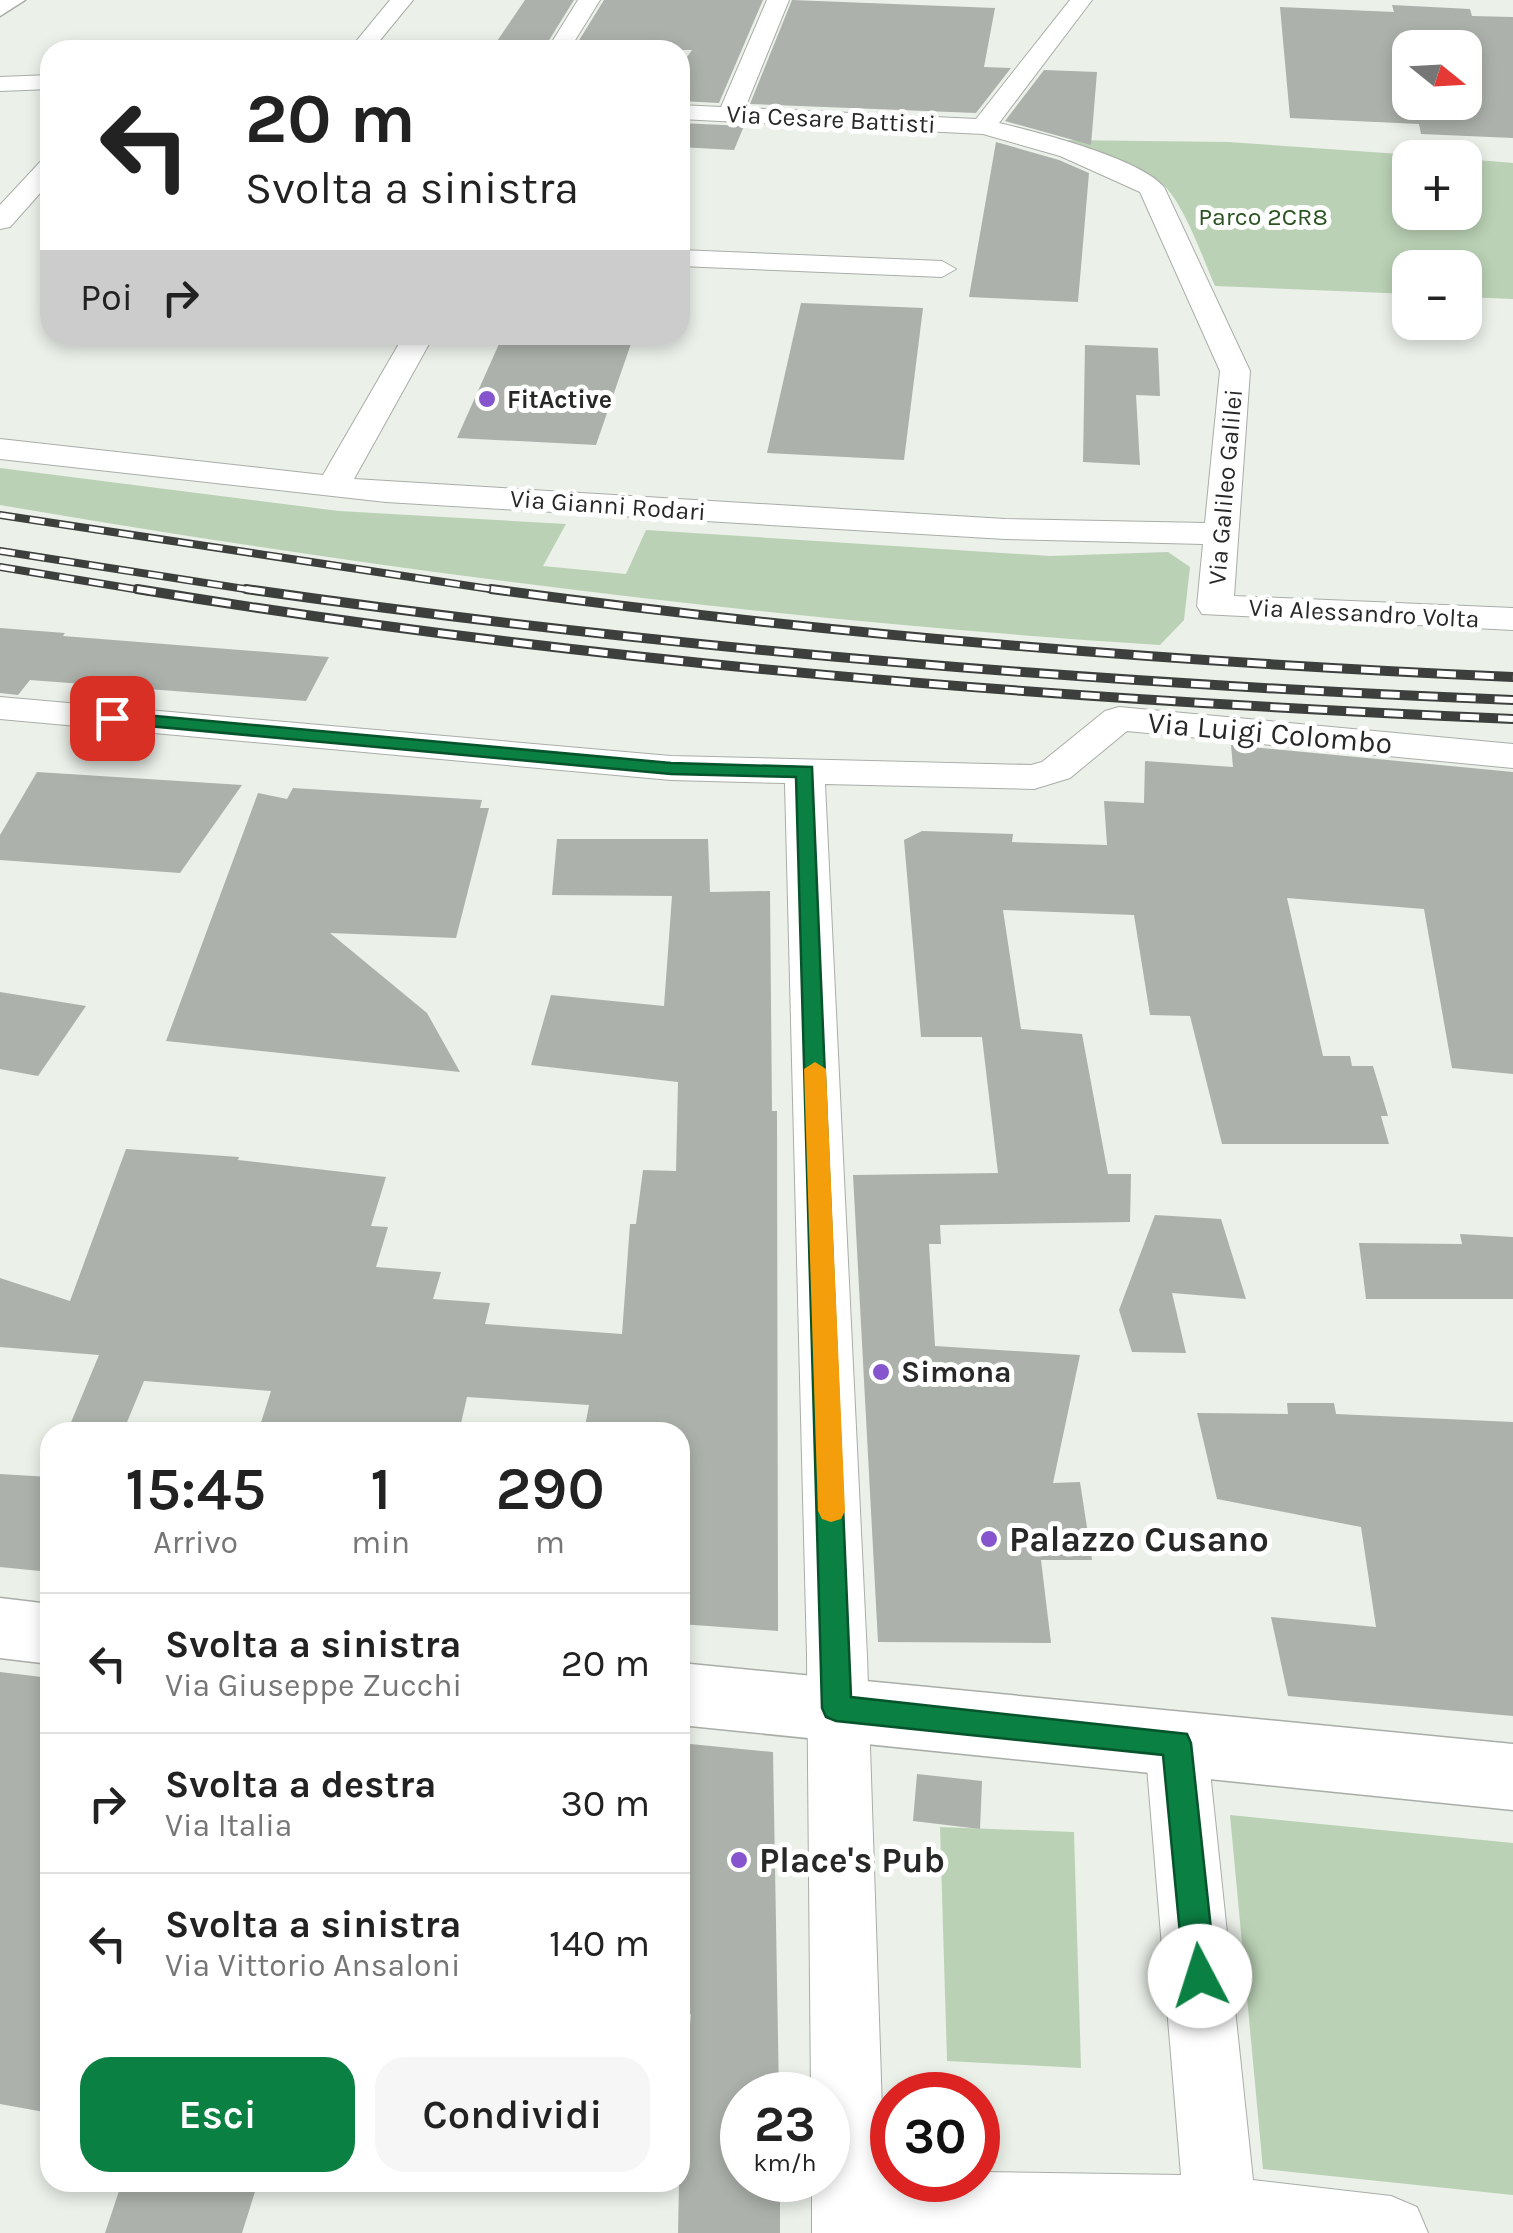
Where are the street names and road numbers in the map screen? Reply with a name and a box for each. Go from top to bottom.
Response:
street label: Via Cesare Battisti [726,99,936,139]
street label: Via Galileo Galilei [1202,388,1248,586]
street label: Via Gianni Rodari [509,484,707,526]
street label: Via Alessandro Volta [1248,592,1480,634]
street label: Via Luigi Colombo [1146,704,1394,762]

